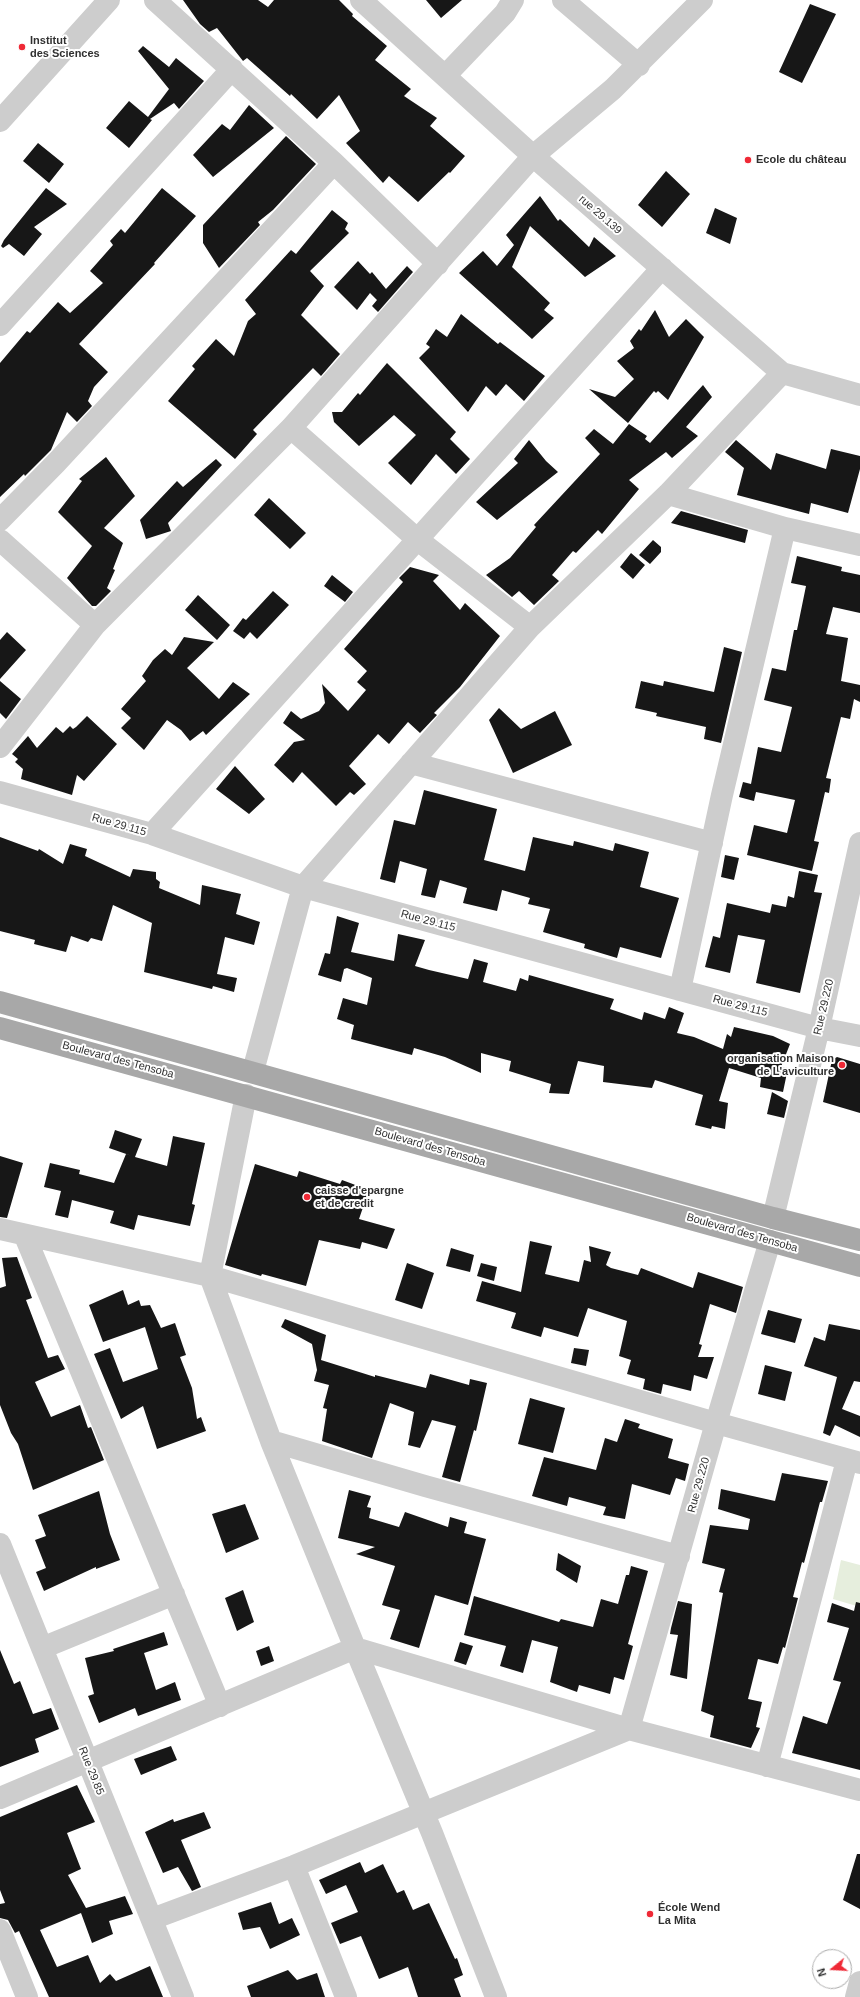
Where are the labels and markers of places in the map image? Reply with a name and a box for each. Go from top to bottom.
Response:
place label: Institut des Sciences [30,34,100,60]
marker: Institut des Sciences [17,42,27,52]
place label: Ecole du château [756,153,846,167]
marker: Ecole du château [743,155,753,165]
place label: organisation Maison de L'aviculture [727,1052,834,1078]
marker: organisation Maison de L'aviculture [837,1060,847,1070]
place label: caisse d'epargne et de credit [315,1184,404,1210]
marker: caisse d'epargne et de credit [302,1192,312,1202]
place label: École Wend La Mita [658,1901,720,1927]
marker: École Wend La Mita [645,1909,655,1919]

